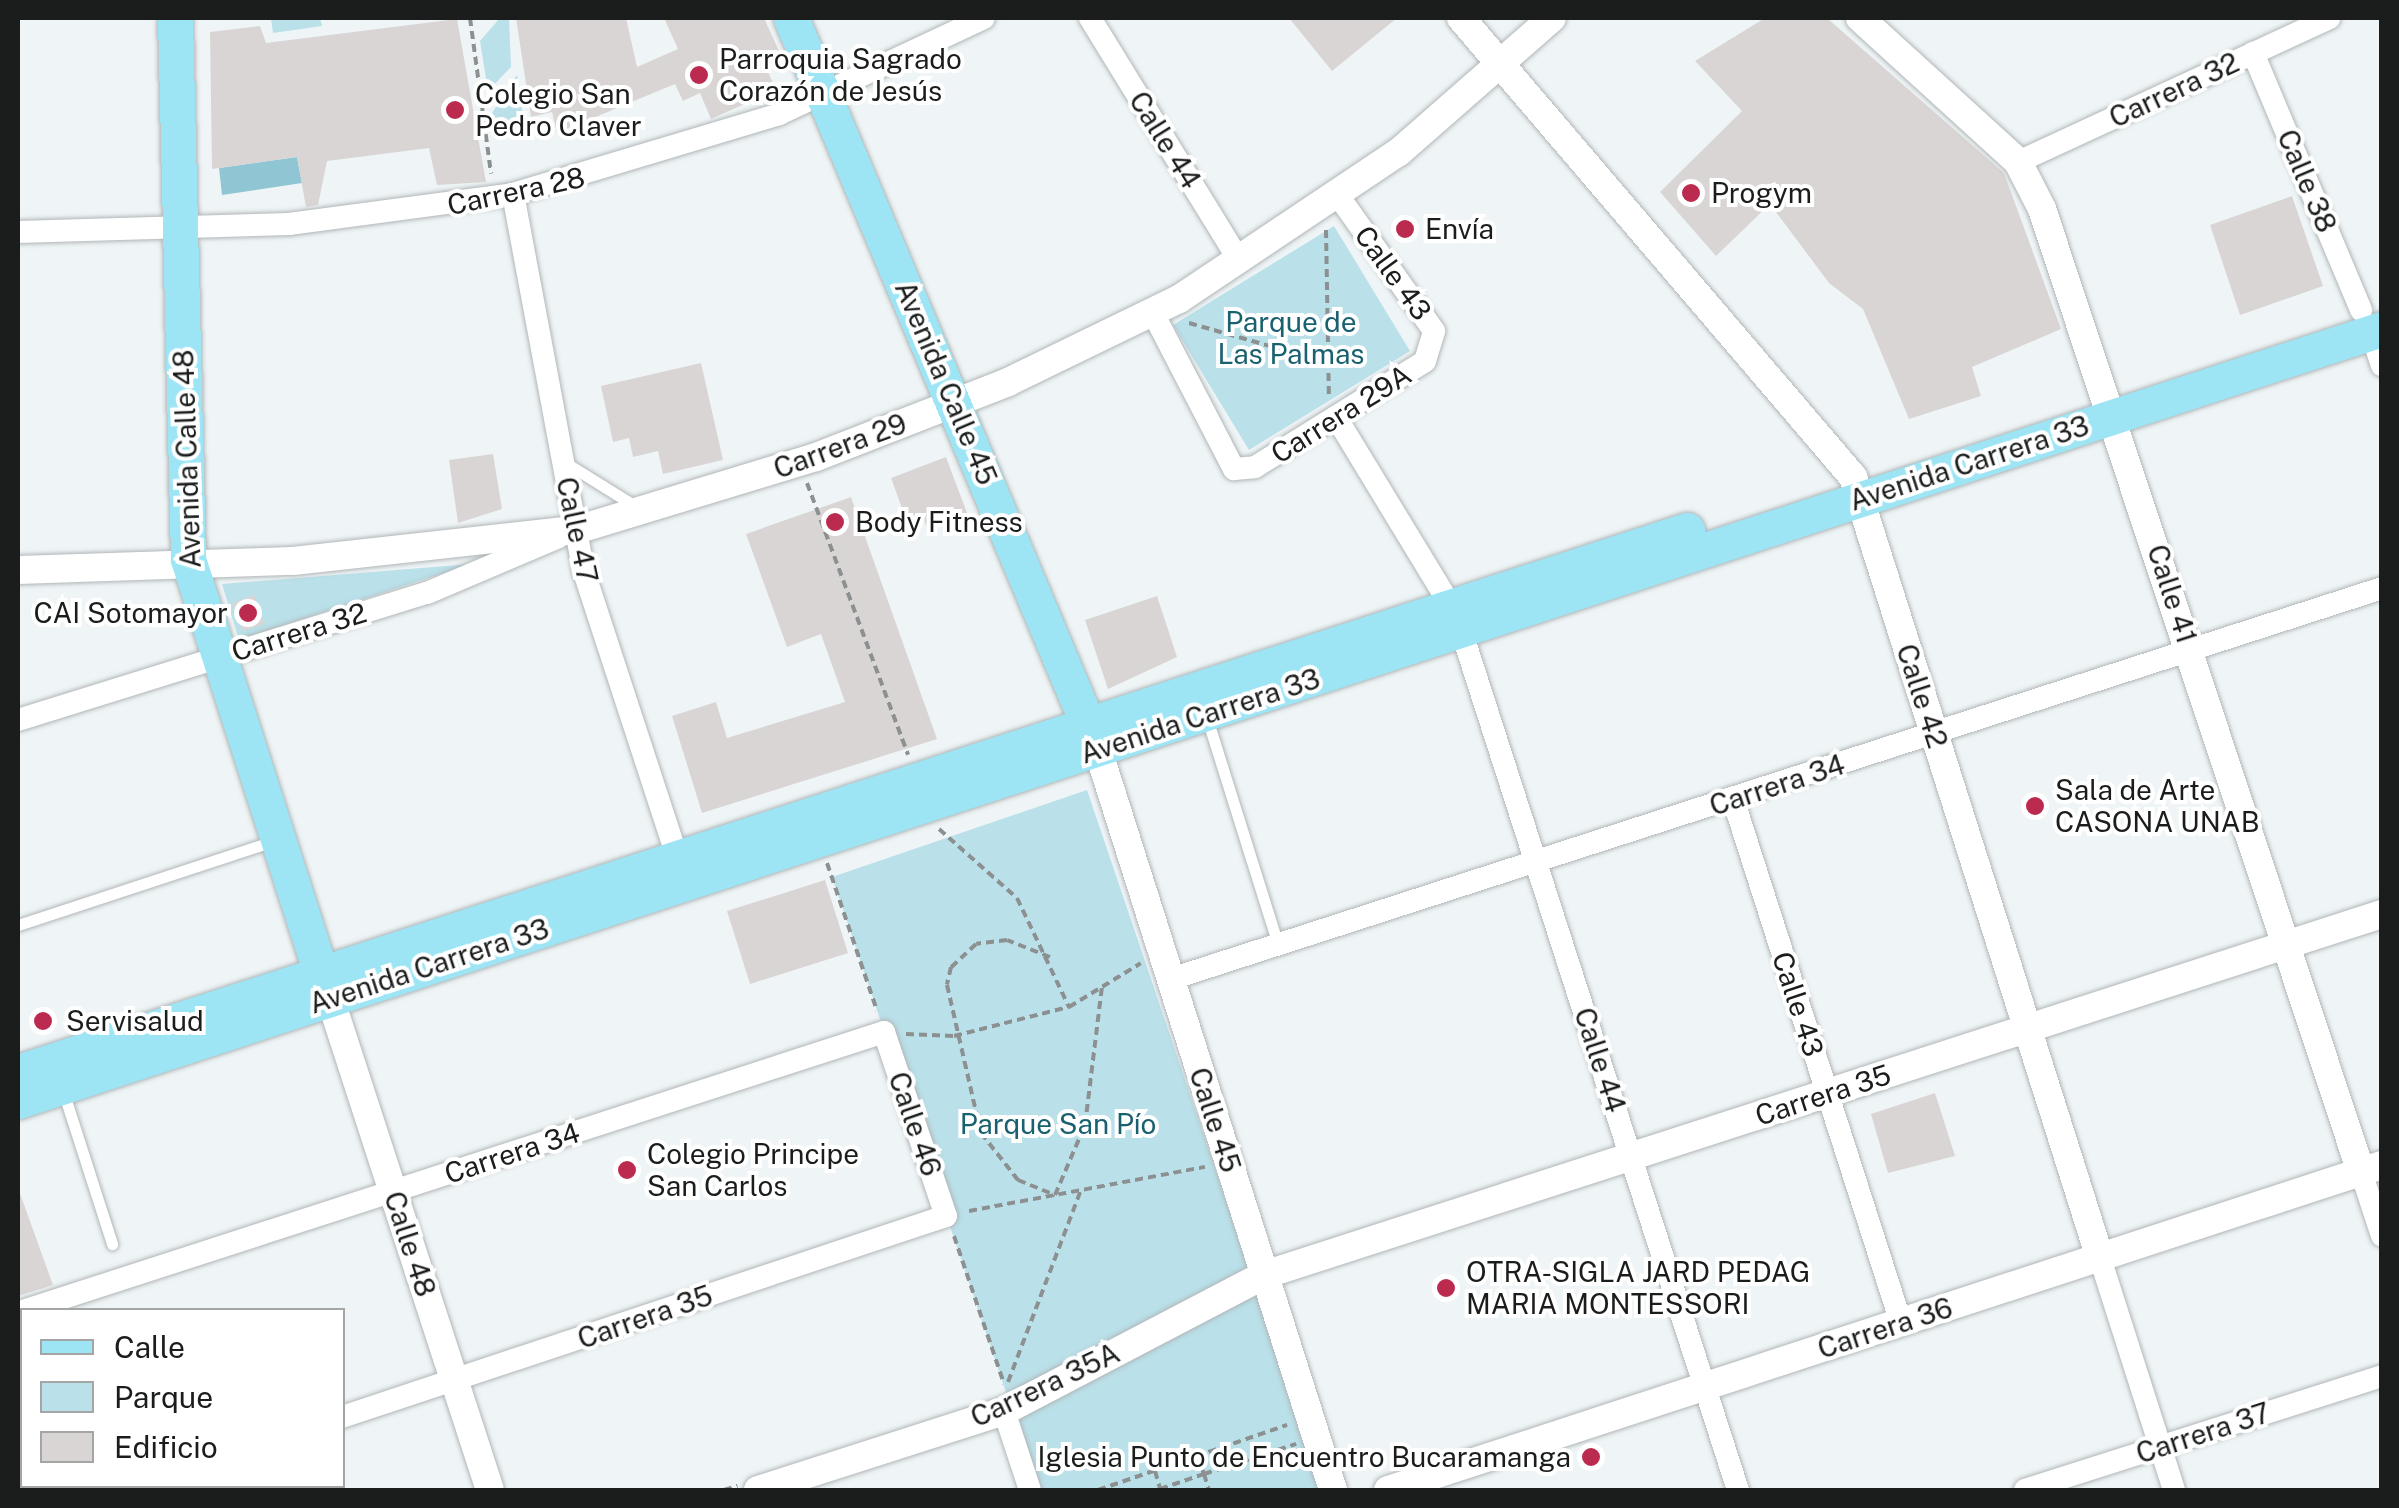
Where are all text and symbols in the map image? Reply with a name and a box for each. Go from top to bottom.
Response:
place label: Parroquia Sagrado Corazón de Jesús [719,42,962,108]
street label: Carrera 32 [2104,45,2244,135]
marker: Parroquia Sagrado Corazón de Jesús [688,64,710,86]
place label: Colegio San Pedro Claver [475,77,642,143]
street label: Calle 44 [1122,85,1208,195]
marker: Colegio San Pedro Claver [444,99,466,121]
street label: Calle 38 [2270,124,2344,238]
street label: Carrera 28 [444,160,588,222]
place label: Progym [1711,176,1812,210]
marker: Progym [1680,182,1702,204]
place label: Envía [1425,212,1494,246]
marker: Envía [1394,218,1416,240]
street label: Calle 43 [1348,219,1438,327]
street label: Avenida Calle 45 [888,276,1004,490]
park label: Parque de Las Palmas [1217,305,1365,371]
street label: Avenida Calle 48 [166,349,208,569]
street label: Carrera 29A [1265,358,1417,470]
street label: Carrera 29 [769,406,911,486]
street label: Avenida Carrera 33 [1845,408,2093,518]
street label: Calle 47 [549,474,605,586]
place label: Body Fitness [855,505,1023,539]
marker: Body Fitness [824,511,846,533]
street label: Calle 41 [2140,540,2204,648]
place label: CAI Sotomayor [34,596,228,630]
street label: Carrera 32 [228,596,370,668]
marker: CAI Sotomayor [237,602,259,624]
street label: Calle 42 [1889,640,1955,752]
street label: Avenida Carrera 33 [1076,661,1324,771]
street label: Carrera 34 [1705,747,1849,823]
place label: Sala de Arte CASONA UNAB [2055,773,2259,839]
marker: Sala de Arte CASONA UNAB [2024,795,2046,817]
street label: Avenida Carrera 33 [305,911,553,1021]
street label: Calle 43 [1765,947,1831,1061]
street label: Calle 44 [1567,1003,1633,1117]
place label: Servisalud [66,1004,204,1038]
marker: Servisalud [30,1008,56,1034]
street label: Carrera 35 [1751,1057,1895,1133]
street label: Calle 45 [1182,1063,1248,1177]
street label: Calle 46 [882,1067,948,1181]
park label: Parque San Pío [960,1107,1156,1141]
street label: Carrera 34 [440,1115,584,1191]
place label: Colegio Principe San Carlos [647,1137,859,1203]
marker: Colegio Principe San Carlos [616,1159,638,1181]
street label: Calle 48 [377,1187,443,1301]
place label: OTRA-SIGLA JARD PEDAG MARIA MONTESSORI [1466,1255,1810,1321]
marker: OTRA-SIGLA JARD PEDAG MARIA MONTESSORI [1435,1277,1457,1299]
street label: Carrera 35 [573,1278,717,1356]
street label: Carrera 36 [1813,1290,1957,1366]
legend [20,1308,345,1488]
text: Calle [114,1329,185,1365]
street label: Carrera 35A [965,1336,1125,1434]
text: Parque [114,1379,213,1415]
street label: Carrera 37 [2132,1396,2274,1470]
text: Edificio [114,1429,218,1465]
place label: Iglesia Punto de Encuentro Bucaramanga [1037,1440,1571,1474]
marker: Iglesia Punto de Encuentro Bucaramanga [1580,1446,1602,1468]

